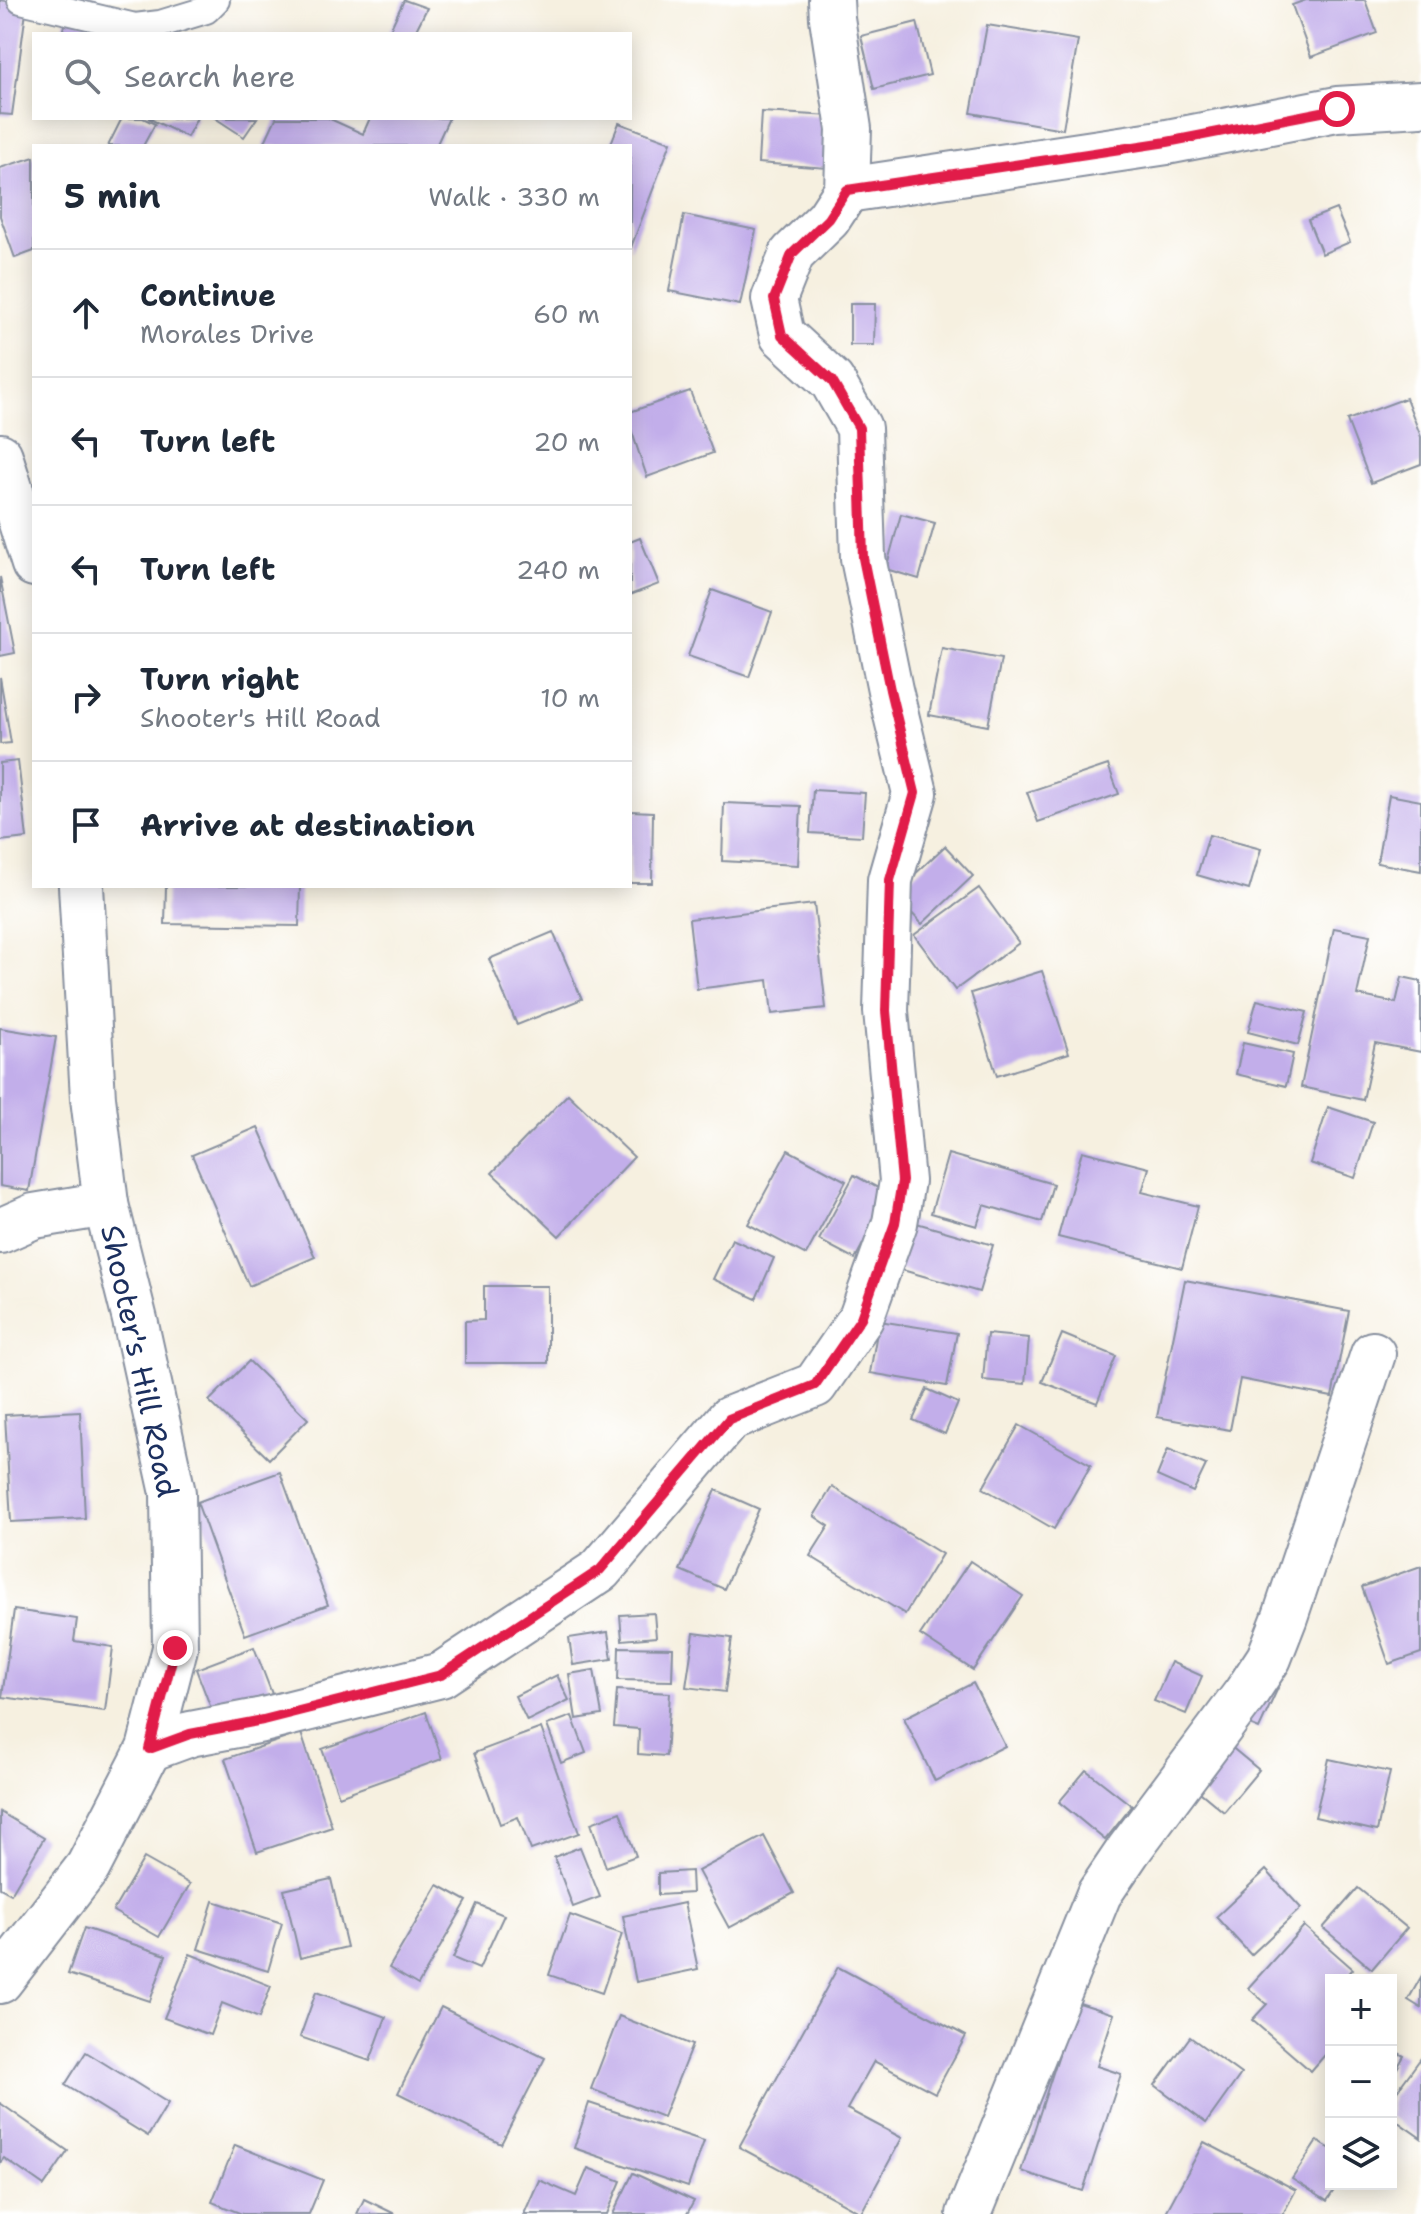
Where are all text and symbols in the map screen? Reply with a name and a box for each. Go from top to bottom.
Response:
search box [32,32,632,120]
icon: search [60,54,104,98]
text: Search here [124,56,295,97]
route start [1319,91,1355,127]
text: 5 min [64,173,161,219]
text: Walk · 330 m [428,179,600,214]
text: Continue [140,275,276,316]
icon: ahead [64,291,108,335]
text: 60 m [533,296,600,331]
text: Morales Drive [140,316,314,351]
icon: left [64,419,108,463]
text: Turn left [140,421,275,462]
text: 20 m [533,424,600,459]
icon: left [64,547,108,591]
text: Turn left [140,549,275,590]
text: 240 m [516,552,600,587]
text: Turn right [140,659,299,700]
icon: right [64,675,108,719]
text: 10 m [540,680,600,715]
text: Shooter's Hill Road [140,700,380,735]
icon: arrive [64,803,108,847]
text: Arrive at destination [140,805,475,846]
street label: Shooter's Hill Road [91,1221,189,1501]
route end [157,1630,193,1666]
map controls [1325,1974,1397,2190]
button: + [1325,1974,1397,2046]
button: − [1325,2046,1397,2118]
button: layers [1325,2118,1397,2190]

